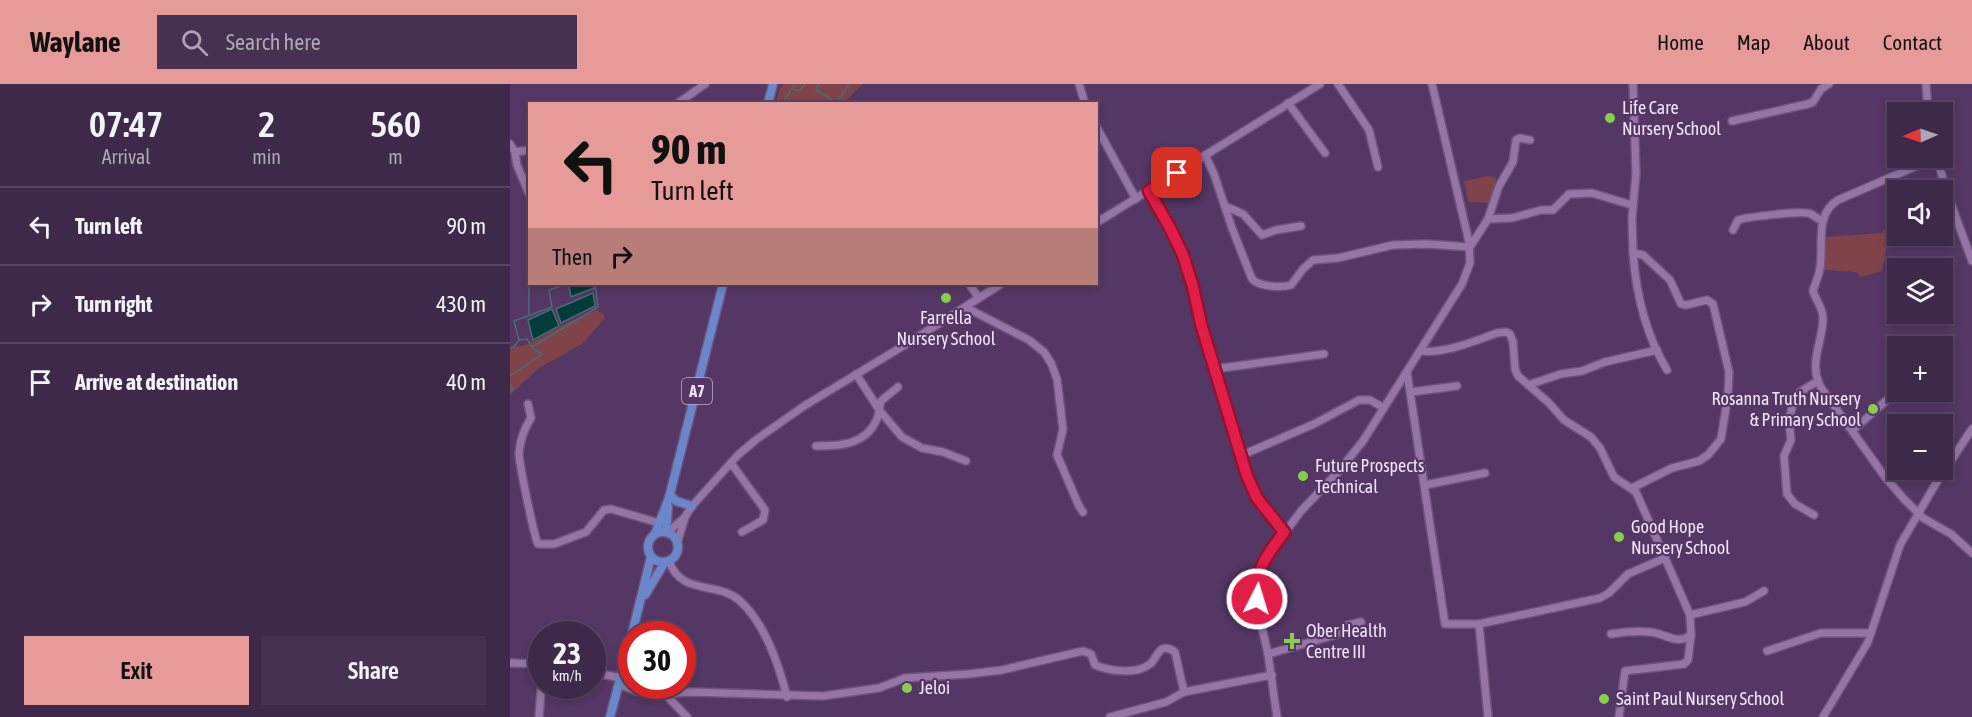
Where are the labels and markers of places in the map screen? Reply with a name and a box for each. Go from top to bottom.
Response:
place label: Life Care Nursery School [1622,97,1721,139]
marker: Life Care Nursery School [1603,111,1617,125]
pin [1151,147,1202,198]
marker: Farrella Nursery School [939,291,953,305]
place label: Farrella Nursery School [897,307,996,349]
place label: Rosanna Truth Nursery & Primary School [1711,388,1861,430]
marker: Rosanna Truth Nursery & Primary School [1866,402,1880,416]
place label: Future Prospects Technical [1315,455,1424,497]
marker: Future Prospects Technical [1296,469,1310,483]
place label: Good Hope Nursery School [1631,516,1730,558]
marker: Good Hope Nursery School [1612,530,1626,544]
place label: Ober Health Centre III [1306,620,1387,662]
marker: Ober Health Centre III [1283,632,1301,650]
place label: Jeloi [919,677,950,698]
marker: Jeloi [900,681,914,695]
place label: Saint Paul Nursery School [1616,688,1784,709]
marker: Saint Paul Nursery School [1597,692,1611,706]

